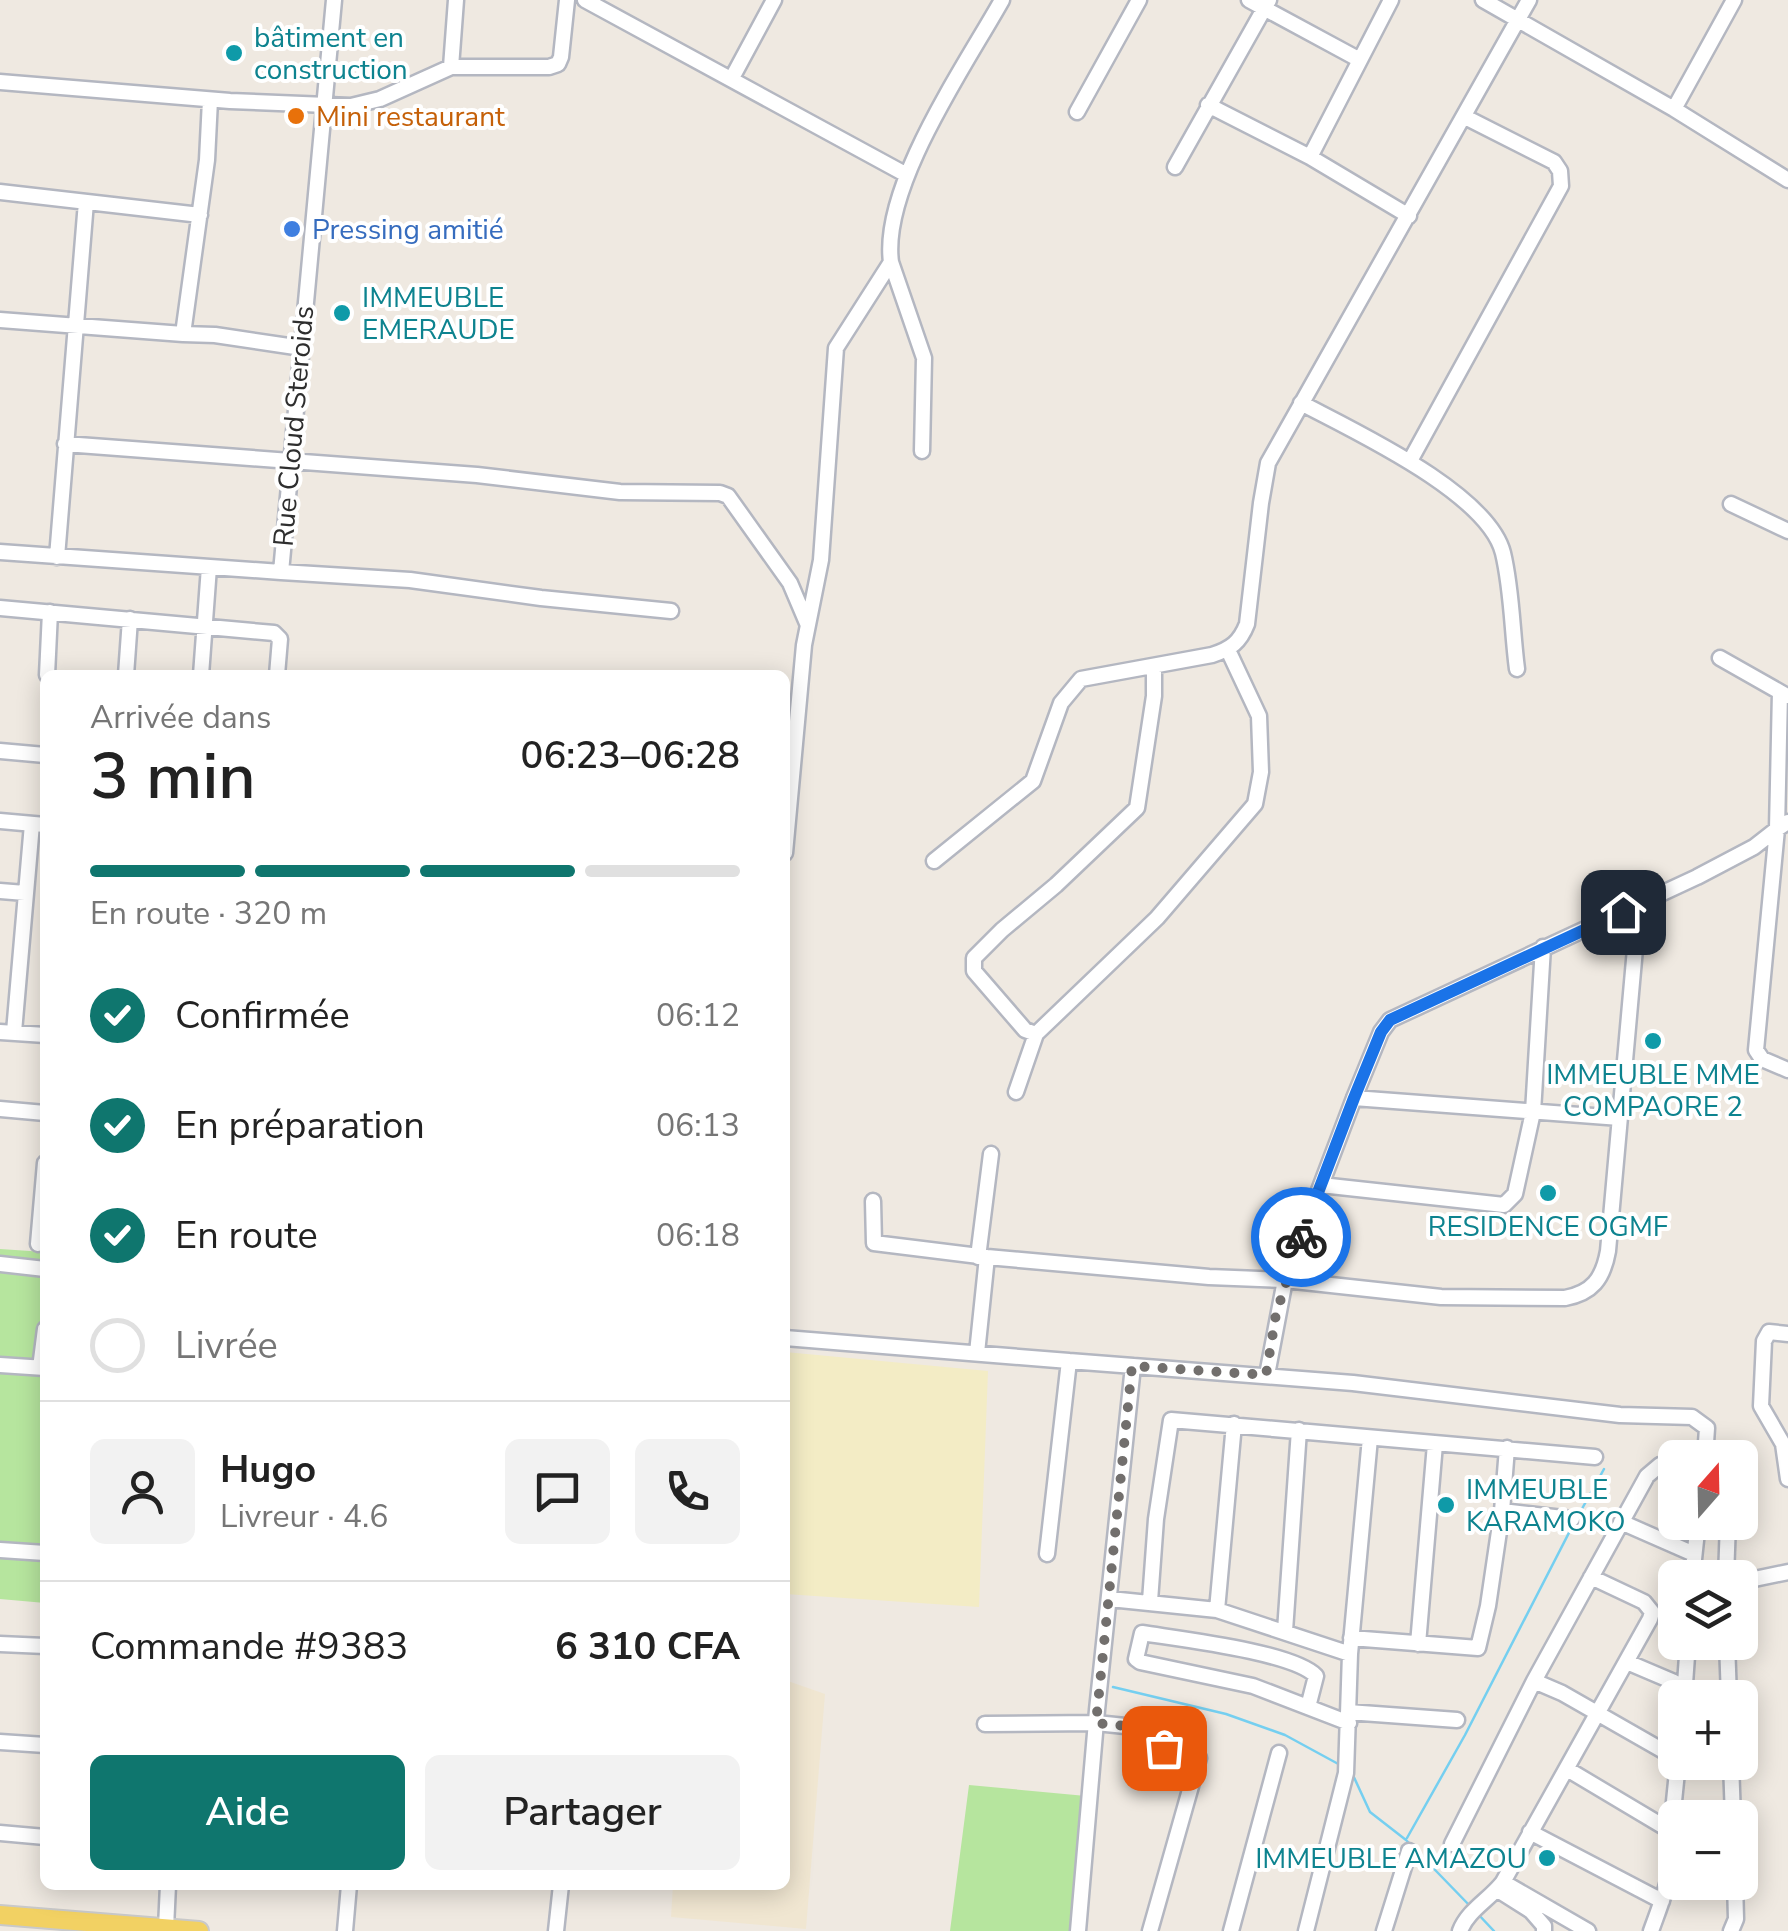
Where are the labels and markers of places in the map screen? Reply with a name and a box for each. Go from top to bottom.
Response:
place label: bâtiment en construction [254,19,408,89]
marker: bâtiment en construction [223,42,245,64]
place label: Mini restaurant [316,98,505,136]
marker: Mini restaurant [285,105,307,127]
place label: Pressing amitié [312,211,504,249]
marker: Pressing amitié [281,218,303,240]
place label: IMMEUBLE EMERAUDE [362,279,515,349]
marker: IMMEUBLE EMERAUDE [331,302,353,324]
pin [1581,870,1666,955]
marker: IMMEUBLE MME COMPAORE 2 [1642,1030,1664,1052]
place label: IMMEUBLE MME COMPAORE 2 [1546,1056,1760,1126]
marker: RESIDENCE OGMF [1537,1182,1559,1204]
place label: RESIDENCE OGMF [1428,1208,1668,1246]
place label: IMMEUBLE KARAMOKO [1466,1471,1626,1541]
marker: IMMEUBLE KARAMOKO [1435,1494,1457,1516]
pin [1122,1706,1207,1791]
place label: IMMEUBLE AMAZOU [1255,1840,1527,1878]
marker: IMMEUBLE AMAZOU [1536,1847,1558,1869]

